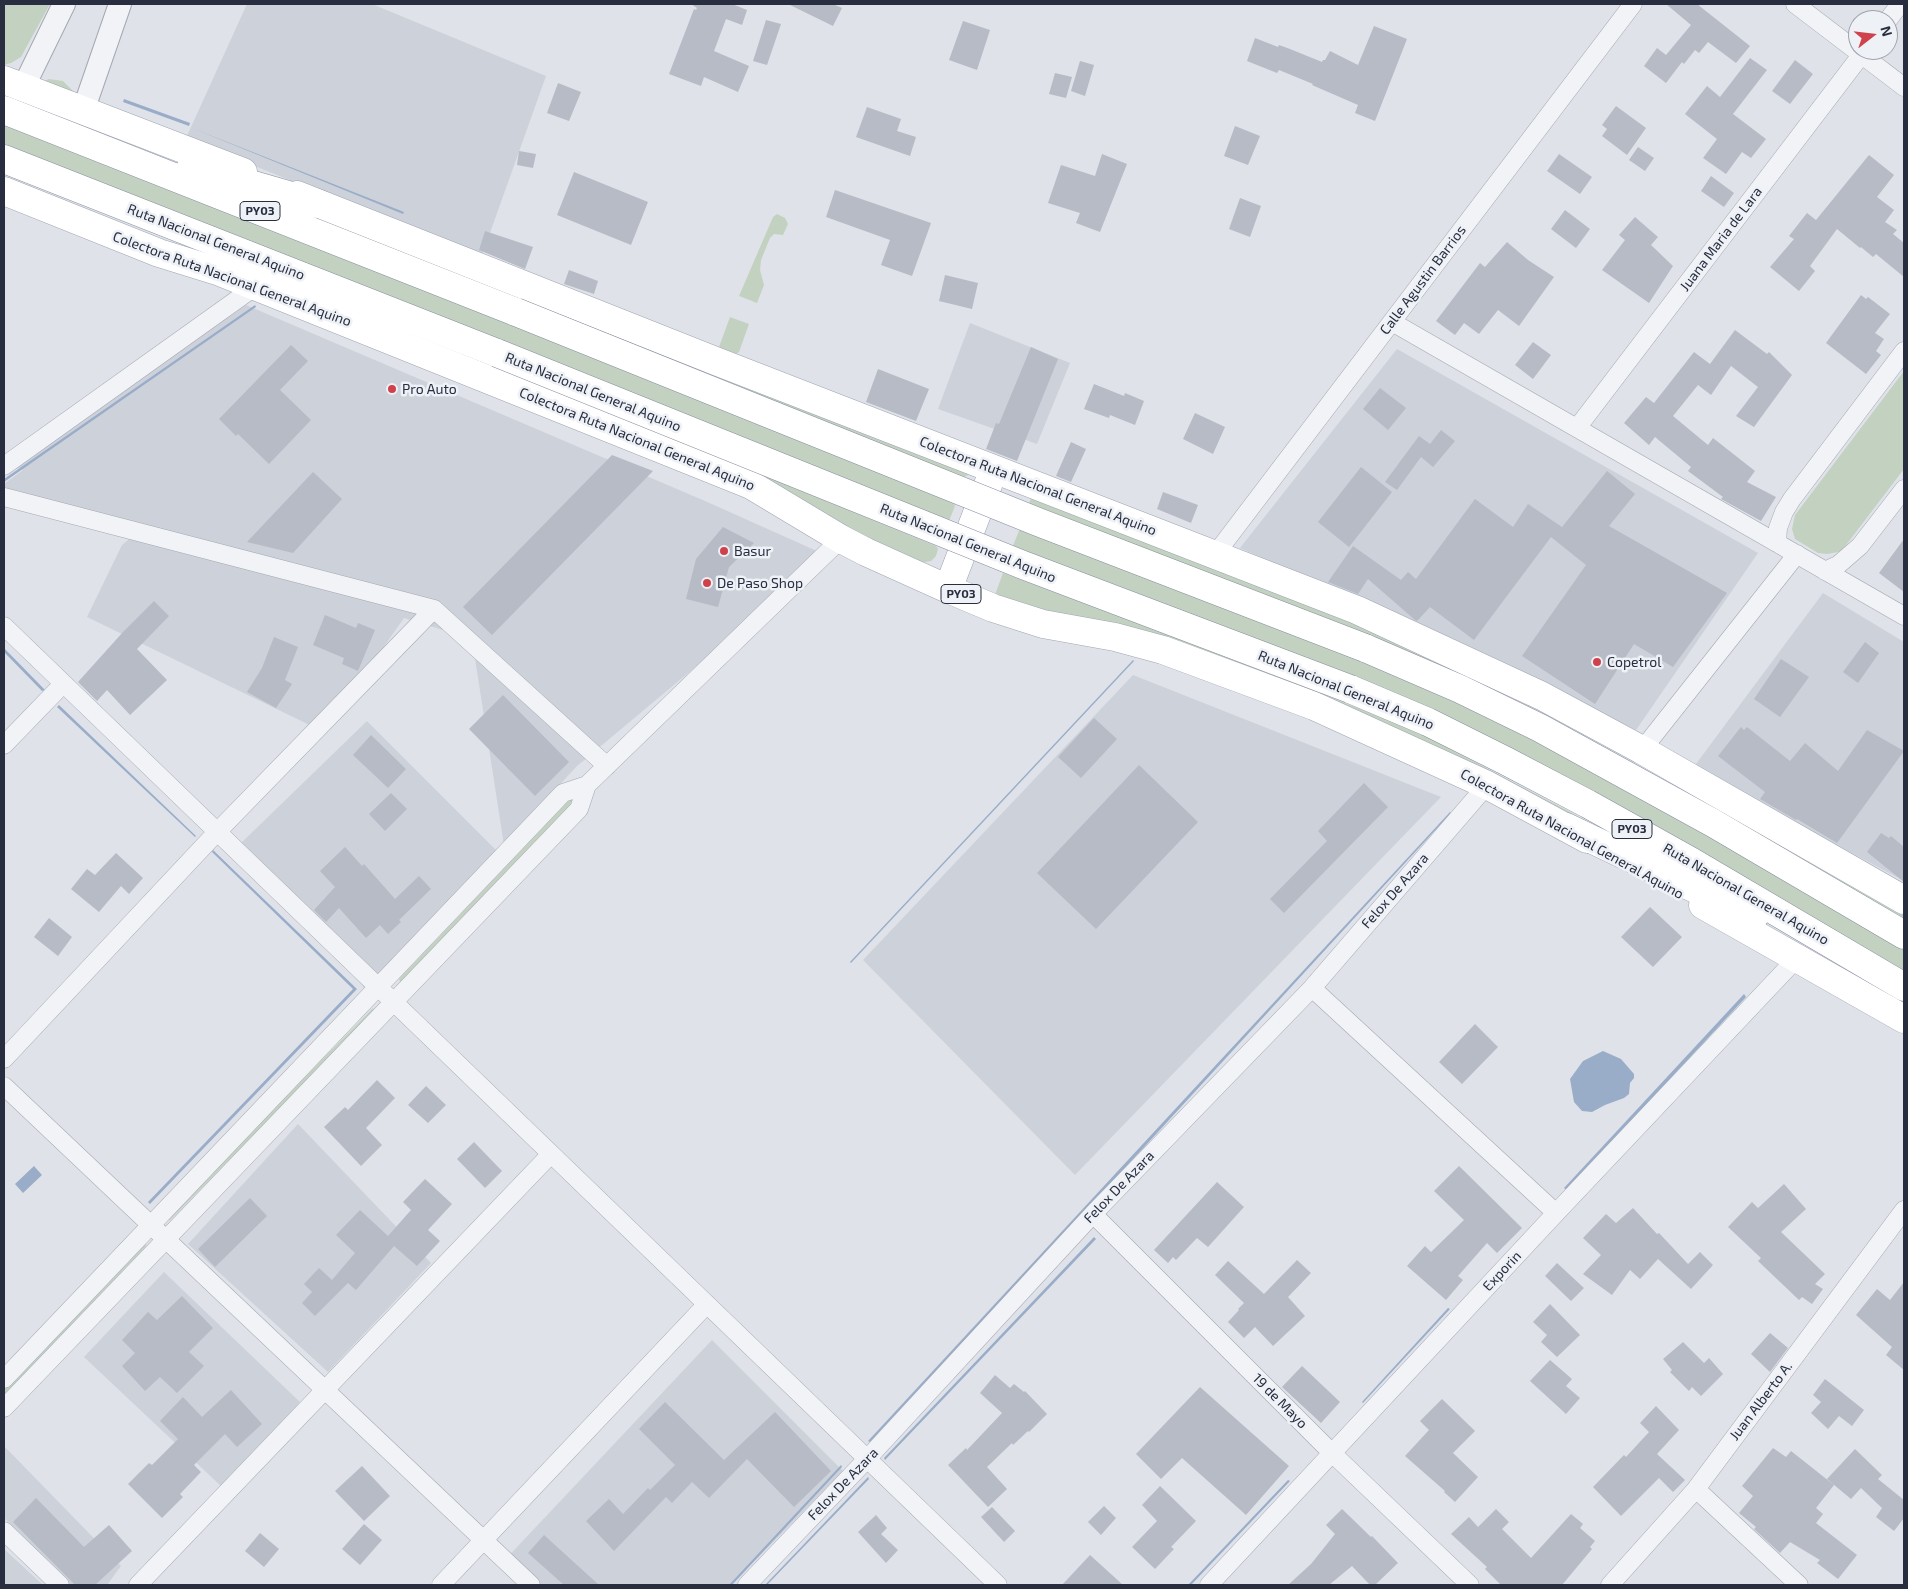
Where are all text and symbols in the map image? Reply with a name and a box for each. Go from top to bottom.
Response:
north arrow [1848,10,1898,60]
text: N [1877,24,1897,38]
street label: Juana Maria de Lara [1676,184,1766,294]
street label: Ruta Nacional General Aquino [125,200,307,284]
road number: PY03 [240,202,280,220]
street label: Calle Agustin Barrios [1376,222,1470,338]
street label: Colectora Ruta Nacional General Aquino [110,228,354,330]
street label: Ruta Nacional General Aquino [502,349,684,435]
place label: Pro Auto [402,381,457,397]
marker: Pro Auto [386,383,398,395]
street label: Colectora Ruta Nacional General Aquino [517,384,757,494]
street label: Colectora Ruta Nacional General Aquino [917,433,1159,539]
street label: Ruta Nacional General Aquino [877,500,1059,586]
place label: Basur [734,543,771,559]
marker: Basur [718,545,730,557]
place label: De Paso Shop [717,575,803,591]
marker: De Paso Shop [701,577,713,589]
road number: PY03 [941,584,981,604]
street label: Ruta Nacional General Aquino [1255,647,1437,733]
place label: Copetrol [1607,654,1661,670]
marker: Copetrol [1591,656,1603,668]
street label: Colectora Ruta Nacional General Aquino [1457,765,1687,903]
road number: PY03 [1612,820,1652,839]
street label: Ruta Nacional General Aquino [1660,840,1832,948]
street label: Felox De Azara [1358,850,1432,932]
street label: Felox De Azara [1080,1147,1158,1227]
street label: Exporin [1479,1248,1525,1294]
street label: Juan Alberto A. [1726,1358,1796,1444]
street label: 19 de Mayo [1249,1370,1311,1432]
street label: Felox De Azara [804,1444,882,1524]

